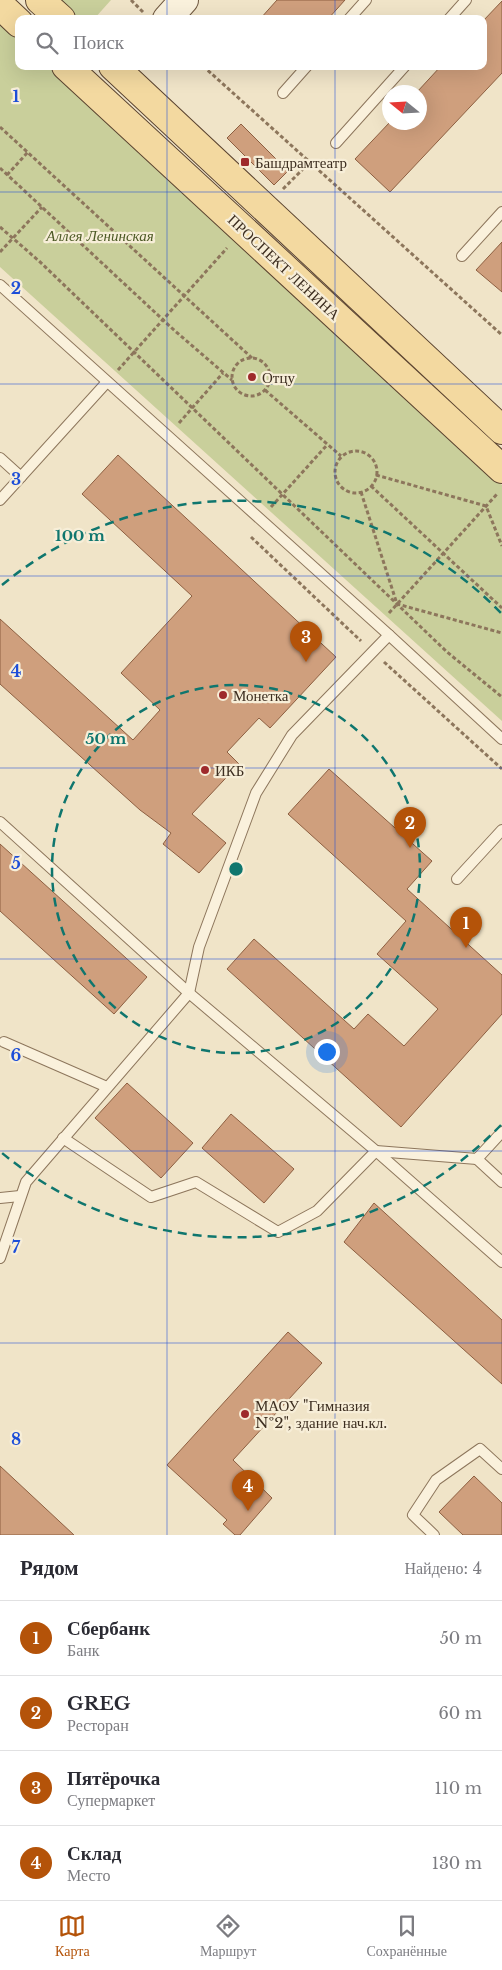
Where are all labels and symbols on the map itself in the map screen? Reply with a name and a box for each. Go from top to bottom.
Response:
north arrow [382,85,427,130]
text: 1 [13,86,20,106]
place label: Башдрамтеатр [255,153,347,172]
marker: Башдрамтеатр [239,156,251,168]
street label: ПРОСПЕКТ ЛЕНИНА [224,210,344,324]
park label: Аллея Ленинская [45,226,154,245]
text: 2 [11,278,21,298]
place label: Отцу [262,368,295,387]
marker: Отцу [246,371,258,383]
text: 3 [11,469,21,489]
text: 100 m [55,526,105,545]
pin: 3 [290,621,322,662]
text: 4 [11,661,21,681]
place label: Монетка [233,686,289,705]
marker: Монетка [217,689,229,701]
text: 50 m [86,729,127,748]
place label: ИКБ [215,761,244,780]
marker: ИКБ [199,764,211,776]
pin: 2 [394,807,426,848]
text: 5 [11,853,21,873]
centre of rings [227,860,245,878]
pin: 1 [450,907,482,948]
your location [314,1039,340,1065]
text: 6 [11,1045,22,1065]
text: 7 [12,1237,21,1257]
place label: МАОУ "Гимназия №2", здание нач.кл. [255,1396,387,1432]
marker: МАОУ "Гимназия №2", здание нач.кл. [239,1408,251,1420]
text: 8 [11,1429,21,1449]
pin: 4 [232,1470,264,1511]

